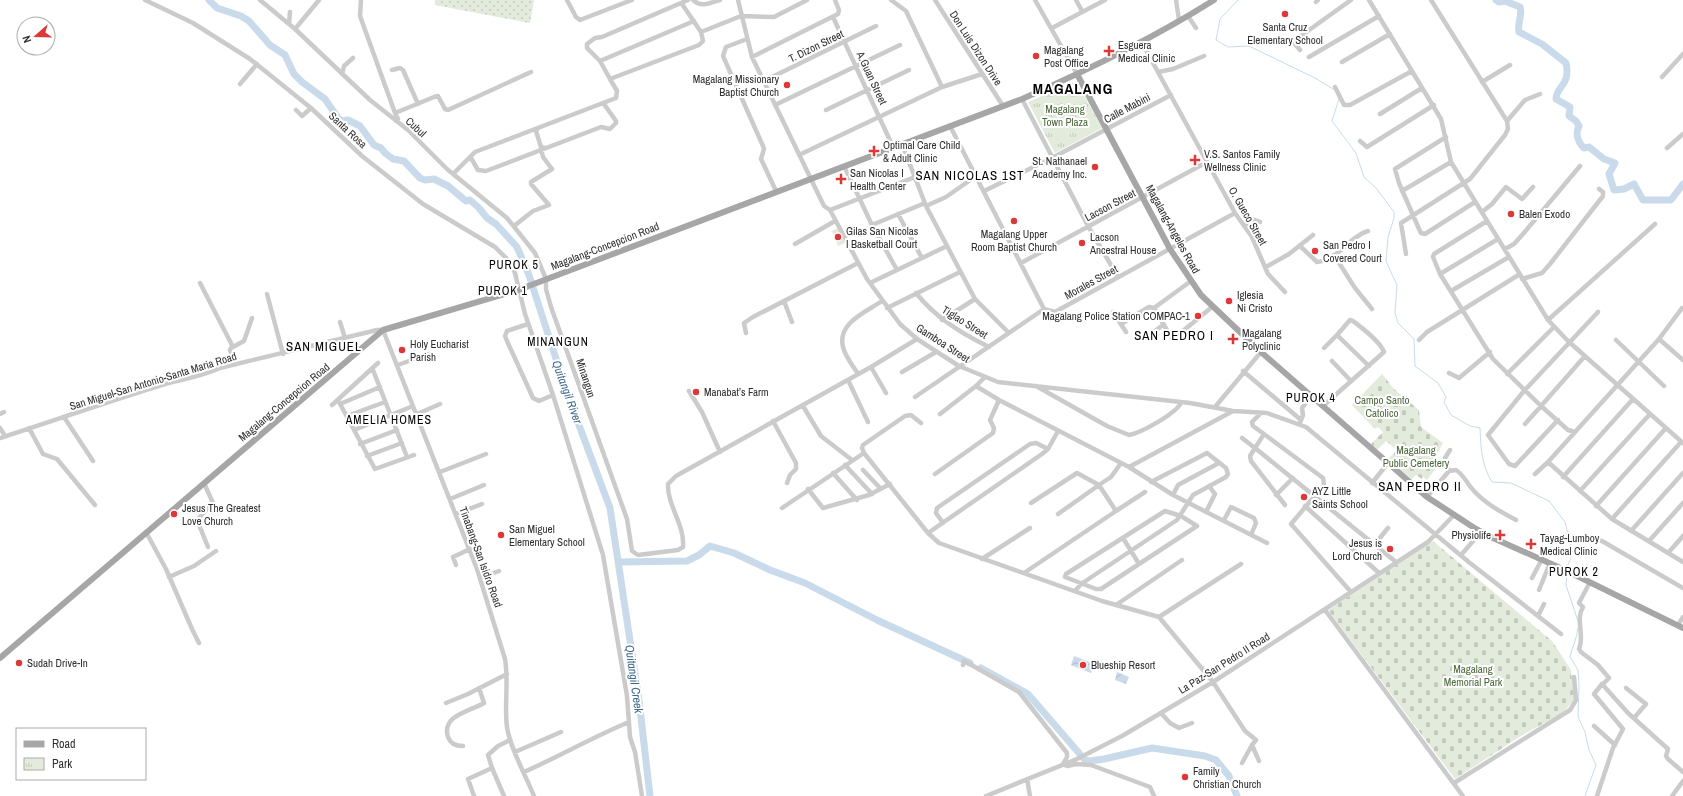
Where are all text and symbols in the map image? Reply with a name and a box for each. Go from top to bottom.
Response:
street label: Don Luis Dizon Drive [947,8,1005,88]
marker: Santa Cruz Elementary School [1280,9,1290,19]
north arrow [16,16,56,56]
place label: Santa Cruz Elementary School [1247,20,1323,47]
street label: T. Dizon Street [786,26,846,65]
text: N [19,34,34,45]
place label: Esguera Medical Clinic [1118,38,1176,65]
place label: Magalang Post Office [1044,43,1088,70]
marker: Esguera Medical Clinic [1103,45,1115,57]
street label: A.Guan Street [853,48,891,107]
marker: Magalang Post Office [1031,51,1041,61]
place label: Magalang Missionary Baptist Church [693,72,779,99]
district label: MAGALANG [1033,78,1113,99]
marker: Magalang Missionary Baptist Church [782,80,792,90]
street label: Calle Mabini [1101,90,1153,126]
park label: Magalang Town Plaza [1042,102,1088,129]
street label: Santa Rosa [326,109,370,151]
street label: Cubul [403,114,429,140]
place label: Optimal Care Child & Adult Clinic [883,138,960,165]
marker: Optimal Care Child & Adult Clinic [868,145,880,157]
place label: V.S. Santos Family Wellness Clinic [1204,147,1280,174]
place label: St. Nathanael Academy Inc. [1031,154,1087,181]
marker: V.S. Santos Family Wellness Clinic [1189,154,1201,166]
marker: St. Nathanael Academy Inc. [1090,162,1100,172]
place label: San Nicolas I Health Center [850,166,906,193]
district label: SAN NICOLAS 1ST [915,167,1025,184]
marker: San Nicolas I Health Center [835,173,847,185]
street label: Magalang-Angeles Road [1143,182,1203,276]
street label: O. Gueco Street [1226,184,1271,248]
street label: Lacson Street [1082,186,1138,224]
place label: Balen Exodo [1519,207,1570,221]
marker: Balen Exodo [1506,209,1516,219]
marker: Magalang Upper Room Baptist Church [1009,216,1019,226]
street label: Magalang-Concepcion Road [549,219,661,273]
place label: Gilas San Nicolas I Basketball Court [846,224,919,251]
place label: Magalang Upper Room Baptist Church [971,227,1057,254]
place label: Lacson Ancestral House [1089,230,1156,257]
marker: Gilas San Nicolas I Basketball Court [833,232,843,242]
marker: Lacson Ancestral House [1077,238,1087,248]
place label: San Pedro I Covered Court [1323,238,1382,265]
marker: San Pedro I Covered Court [1310,246,1320,256]
district label: PUROK 5 [489,257,539,273]
street label: Morales Street [1062,261,1120,302]
district label: PUROK 1 [478,283,528,299]
place label: Iglesia Ni Cristo [1237,288,1273,315]
marker: Iglesia Ni Cristo [1224,296,1234,306]
street label: Tiglao Street [939,302,991,342]
place label: Magalang Police Station COMPAC-1 [1042,309,1190,323]
marker: Magalang Police Station COMPAC-1 [1193,311,1203,321]
street label: Gamboa Street [914,320,973,366]
place label: Magalang Polyclinic [1242,326,1282,353]
district label: SAN PEDRO I [1134,327,1214,344]
marker: Magalang Polyclinic [1227,333,1239,345]
district label: MINANGUN [527,334,589,350]
place label: Holy Eucharist Parish [410,337,469,364]
district label: SAN MIGUEL [286,338,362,355]
marker: Holy Eucharist Parish [397,345,407,355]
street label: San Miguel-San Antonio-Santa Maria Road [68,349,238,413]
street label: Minangun [573,357,599,399]
water label: Quitangil River [548,358,586,427]
street label: Magalang-Concepcion Road [236,360,332,444]
place label: Manabat’s Farm [704,385,769,399]
marker: Manabat’s Farm [691,387,701,397]
district label: PUROK 4 [1286,390,1336,406]
park label: Campo Santo Catolico [1354,393,1410,420]
district label: AMELIA HOMES [345,412,432,428]
park label: Magalang Public Cemetery [1383,443,1450,470]
district label: SAN PEDRO II [1378,478,1462,495]
place label: AYZ Little Saints School [1311,484,1368,511]
marker: AYZ Little Saints School [1299,492,1309,502]
place label: Jesus The Greatest Love Church [182,501,261,528]
street label: Tinabang-San Isidro Road [456,505,506,609]
marker: Jesus The Greatest Love Church [169,509,179,519]
place label: San Miguel Elementary School [509,522,585,549]
place label: Physiolife [1451,528,1491,542]
marker: Physiolife [1494,529,1506,541]
marker: San Miguel Elementary School [496,530,506,540]
place label: Tayag-Lumboy Medical Clinic [1540,531,1600,558]
place label: Jesus is Lord Church [1332,536,1382,563]
marker: Tayag-Lumboy Medical Clinic [1525,538,1537,550]
marker: Jesus is Lord Church [1385,544,1395,554]
district label: PUROK 2 [1549,564,1599,580]
street label: La Paz-San Pedro II Road [1176,629,1272,697]
water label: Quitangil Creek [621,644,647,715]
place label: Sudah Drive-In [27,656,88,670]
marker: Sudah Drive-In [14,658,24,668]
place label: Blueship Resort [1091,658,1156,672]
marker: Blueship Resort [1078,660,1088,670]
park label: Magalang Memorial Park [1444,662,1503,689]
legend [16,728,146,780]
text: Road [52,736,76,752]
text: Park [52,756,72,772]
place label: Family Christian Church [1193,764,1261,791]
marker: Family Christian Church [1180,772,1190,782]

